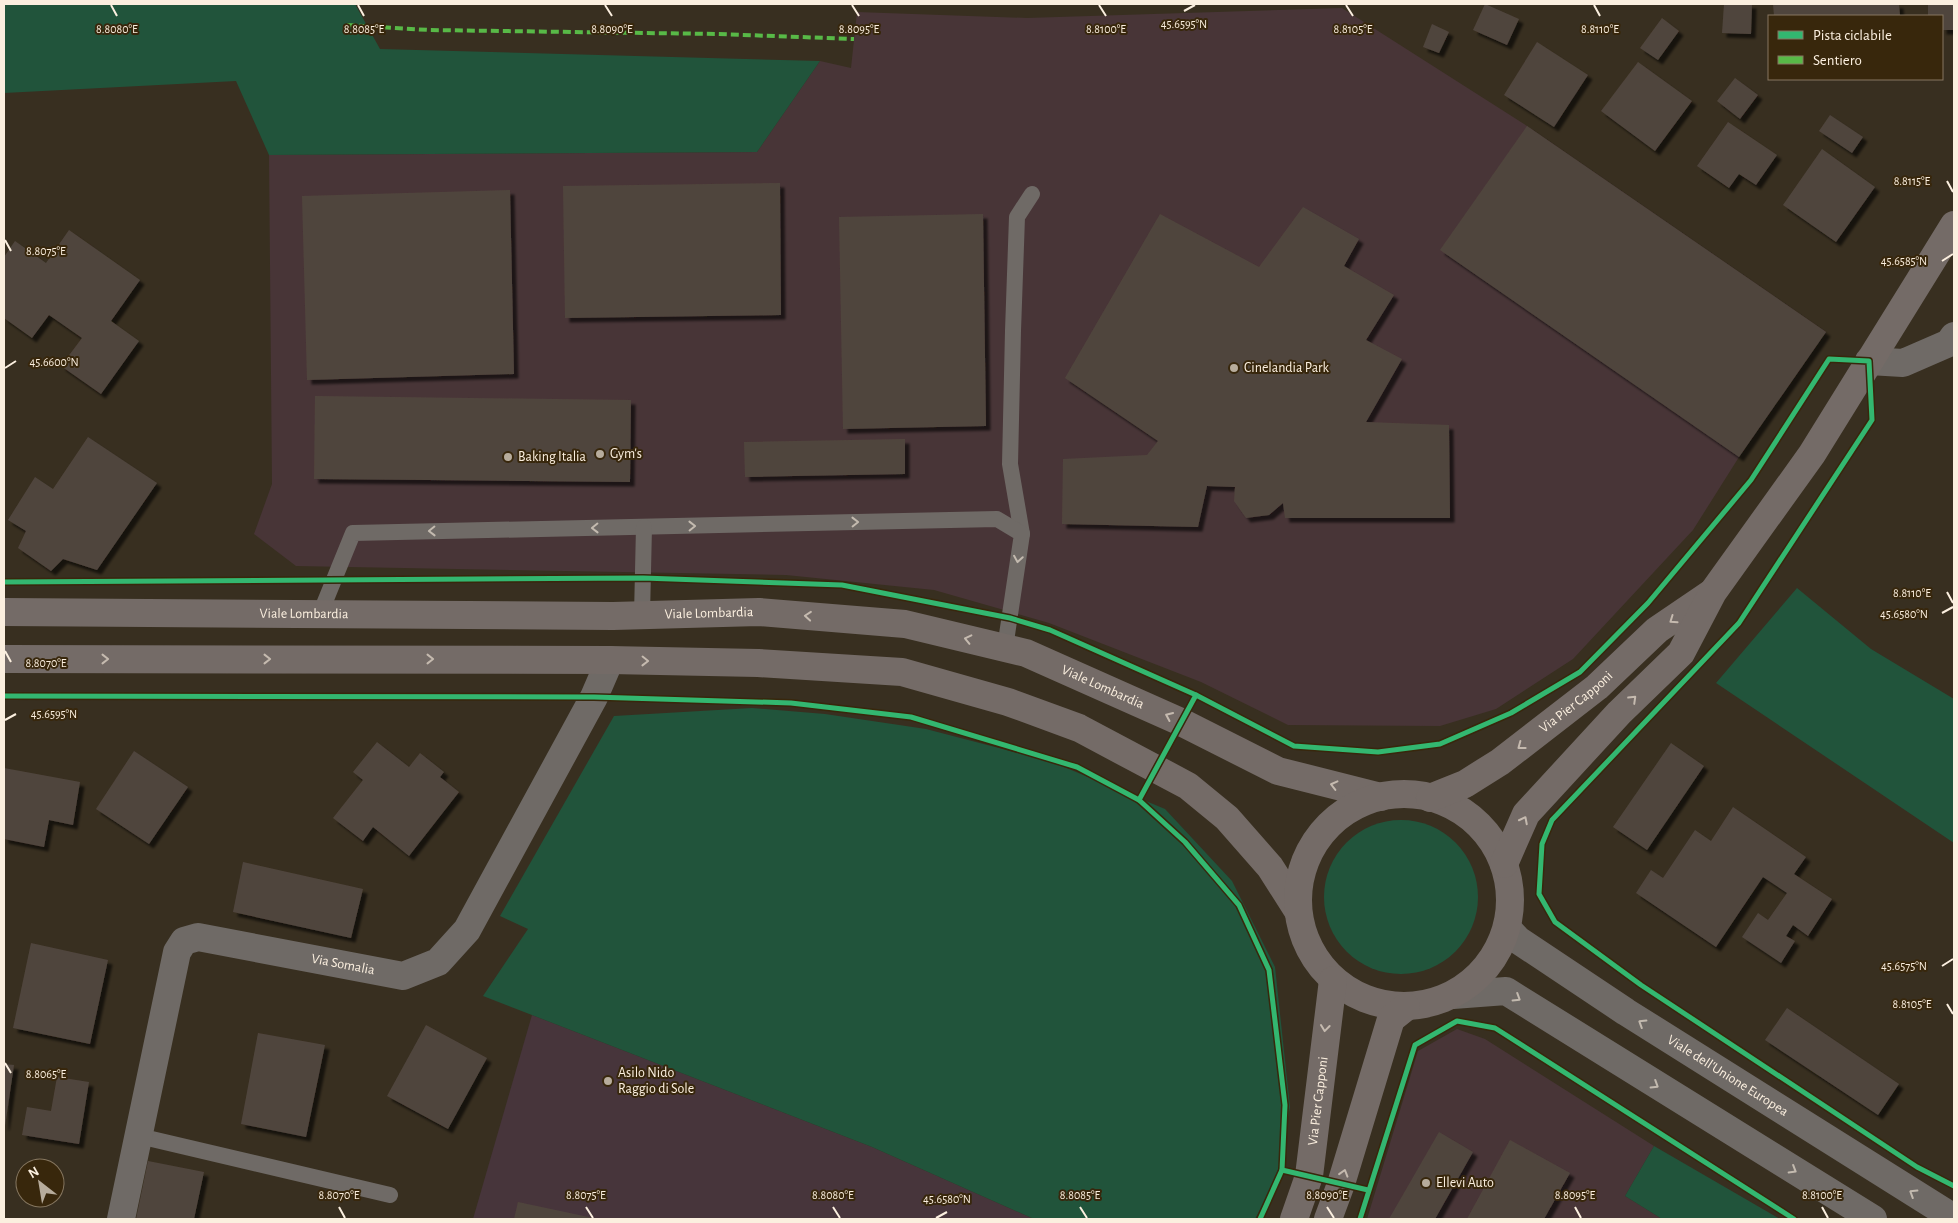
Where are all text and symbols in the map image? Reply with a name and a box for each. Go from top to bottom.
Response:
legend [1768,15,1943,80]
text: 45.6595°N [1161,18,1207,30]
text: 8.8080°E [96,23,138,35]
text: 8.8085°E [344,23,384,35]
text: 8.8090°E [591,23,633,35]
text: 8.8095°E [839,23,879,35]
text: 8.8100°E [1086,23,1126,35]
text: 8.8105°E [1334,23,1373,35]
text: 8.8110°E [1581,23,1619,35]
text: Pista ciclabile [1813,28,1892,43]
text: Sentiero [1813,53,1862,68]
text: 8.8115°E [1894,175,1931,187]
text: 8.8075°E [26,245,66,257]
text: 45.6585°N [1881,255,1927,267]
text: 45.6600°N [29,356,79,368]
place label: Cinelandia Park [1244,361,1330,375]
marker: Cinelandia Park [1228,362,1240,374]
place label: Gym's [610,447,642,461]
marker: Gym's [594,448,606,460]
place label: Baking Italia [518,450,587,464]
marker: Baking Italia [502,451,514,463]
one-way arrow [852,517,859,527]
one-way arrow [689,520,697,531]
one-way arrow [591,522,599,533]
one-way arrow [428,526,436,536]
one-way arrow [1014,555,1024,564]
text: 8.8110°E [1893,587,1931,599]
street label: Viale Lombardia [664,605,754,622]
street label: Viale Lombardia [260,607,349,621]
text: 45.6580°N [1880,608,1928,620]
one-way arrow [804,611,812,622]
one-way arrow [1669,613,1678,623]
one-way arrow [964,634,973,645]
one-way arrow [102,654,109,664]
one-way arrow [264,654,272,664]
one-way arrow [426,654,434,664]
one-way arrow [641,655,649,666]
text: 8.8070°E [25,657,67,669]
street label: Viale Lombardia [1059,663,1147,712]
street label: Via Pier Capponi [1537,669,1616,736]
one-way arrow [1627,696,1636,705]
text: 45.6595°N [31,708,77,720]
one-way arrow [1165,711,1174,722]
one-way arrow [1518,740,1527,748]
one-way arrow [1329,780,1338,791]
one-way arrow [1518,816,1528,825]
street label: Via Somalia [310,952,376,978]
text: 45.6575°N [1881,960,1927,972]
one-way arrow [1512,992,1521,1002]
text: 8.8105°E [1893,998,1932,1010]
one-way arrow [1638,1019,1647,1029]
one-way arrow [1321,1024,1331,1032]
street label: Viale dell'Unione Europea [1665,1033,1791,1119]
street label: Via Pier Capponi [1306,1056,1331,1146]
place label: Asilo Nido Raggio di Sole [618,1066,694,1096]
text: 8.8065°E [26,1068,66,1080]
marker: Asilo Nido Raggio di Sole [602,1075,614,1087]
one-way arrow [1649,1079,1658,1089]
north arrow [15,1158,65,1208]
text: N [26,1164,42,1181]
one-way arrow [1788,1164,1797,1174]
one-way arrow [1339,1170,1349,1178]
place label: Ellevi Auto [1436,1176,1494,1190]
marker: Ellevi Auto [1420,1177,1432,1189]
text: 8.8070°E [318,1189,360,1201]
text: 8.8075°E [566,1189,606,1201]
text: 8.8080°E [812,1189,854,1201]
text: 8.8085°E [1060,1189,1100,1201]
text: 8.8090°E [1306,1189,1348,1201]
text: 8.8095°E [1555,1189,1595,1201]
text: 8.8100°E [1802,1189,1842,1201]
one-way arrow [1909,1189,1918,1199]
text: 45.6580°N [923,1193,971,1205]

